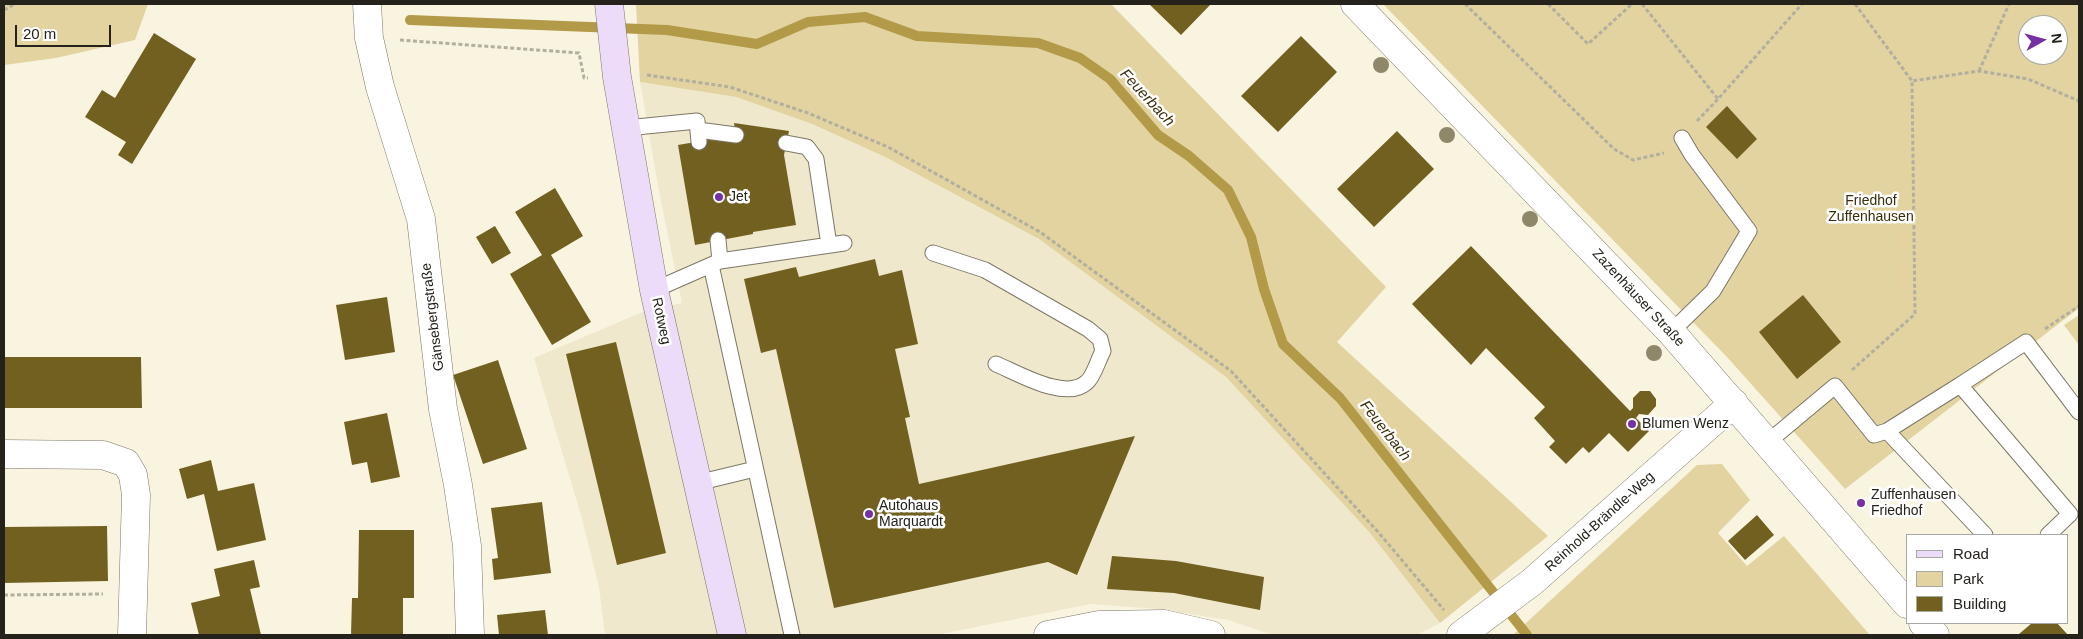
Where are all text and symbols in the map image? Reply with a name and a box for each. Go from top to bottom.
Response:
scale bar [18,15,114,47]
north arrow [2018,15,2068,65]
text: 20 m [23,25,56,42]
text: N [2048,32,2065,44]
water label: Feuerbach [1116,66,1178,130]
place label: Jet [729,189,748,205]
marker: Jet [713,191,725,203]
park label: Friedhof Zuffenhausen [1828,193,1914,226]
street label: Zazenhäuser Straße [1588,246,1688,350]
street label: Gänsebergstraße [418,262,448,372]
street label: Rotweg [648,296,674,346]
water label: Feuerbach [1356,397,1414,465]
place label: Blumen Wenz [1642,416,1729,432]
marker: Blumen Wenz [1626,418,1638,430]
street label: Reinhold-Brändle-Weg [1542,468,1658,576]
place label: Zuffenhausen Friedhof [1871,487,1956,520]
marker: Zuffenhausen Friedhof [1855,497,1867,509]
place label: Autohaus Marquardt [879,498,943,530]
marker: Autohaus Marquardt [863,508,875,520]
legend [1906,534,2068,624]
text: Road [1953,545,1989,562]
text: Park [1953,570,1984,587]
text: Building [1953,595,2006,612]

